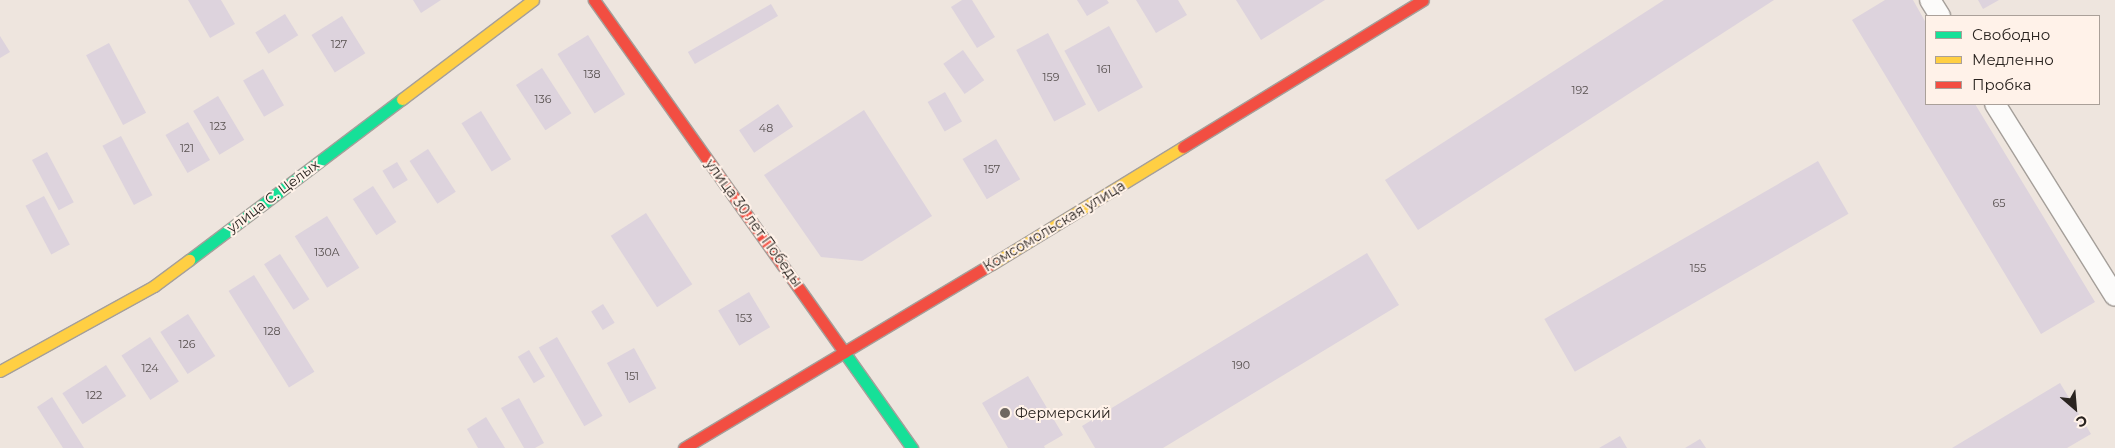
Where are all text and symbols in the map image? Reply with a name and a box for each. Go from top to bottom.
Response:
legend [1925,15,2100,105]
text: Свободно [1972,25,2050,44]
house number: 127 [331,37,347,51]
text: Медленно [1972,50,2054,69]
house number: 161 [1097,62,1111,76]
house number: 138 [583,67,601,81]
house number: 159 [1043,70,1059,84]
text: Пробка [1972,75,2031,94]
house number: 192 [1572,83,1588,97]
house number: 136 [535,92,551,106]
house number: 123 [210,119,226,133]
house number: 48 [759,121,773,135]
house number: 121 [180,141,194,155]
street label: улица С. Целых [224,156,322,236]
street label: улица 30 лет Победы [702,156,806,290]
house number: 157 [984,162,1000,176]
street label: Комсомольская улица [980,177,1128,275]
house number: 65 [1993,196,2005,210]
house number: 130А [314,245,340,259]
house number: 155 [1690,261,1706,275]
house number: 153 [736,311,752,325]
house number: 128 [263,324,281,338]
house number: 126 [179,337,195,351]
house number: 190 [1232,358,1250,372]
house number: 124 [141,361,159,375]
house number: 151 [625,369,639,383]
north arrow [2050,383,2100,433]
house number: 122 [86,388,102,402]
place label: Фермерский [1015,405,1111,421]
marker: Фермерский [999,407,1011,419]
text: С [2073,411,2090,432]

